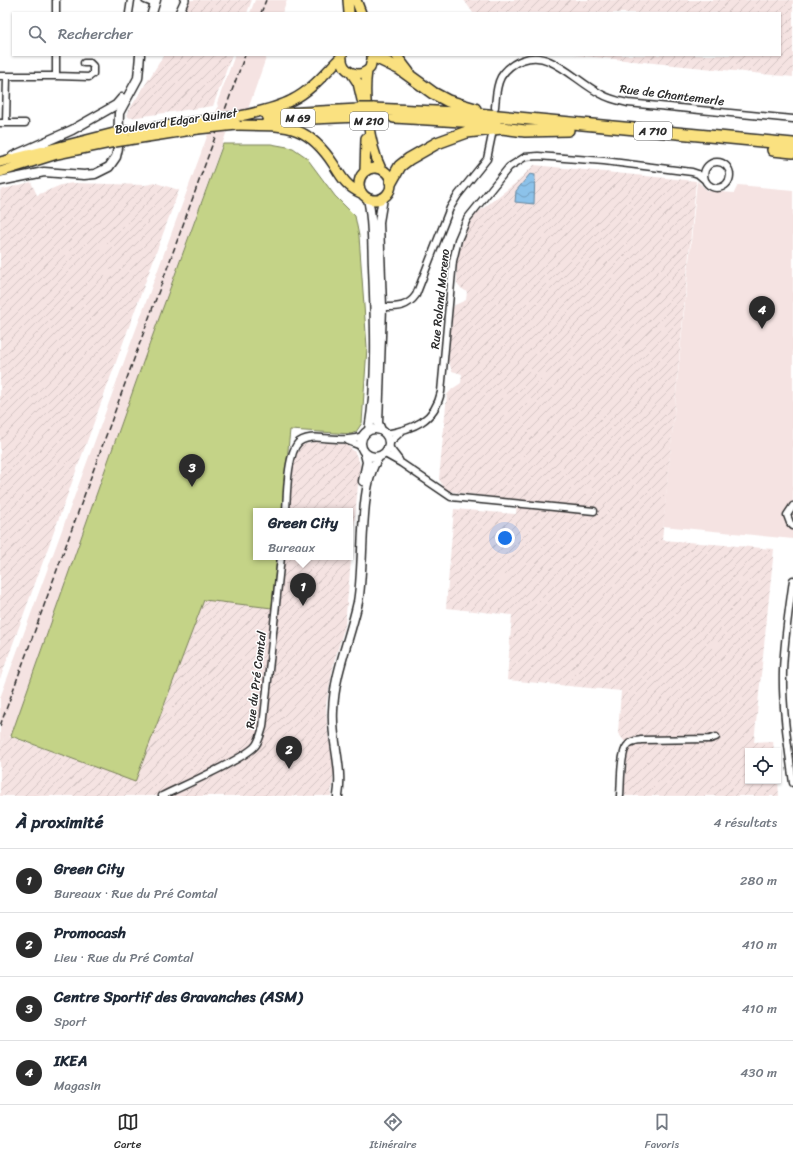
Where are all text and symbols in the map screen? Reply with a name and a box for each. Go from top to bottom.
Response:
search box [12,12,781,56]
text: Rechercher [58,21,133,47]
icon: search [26,23,48,45]
street label: Rue de Chantemerle [618,78,726,112]
street label: Boulevard Edgar Quinet [113,101,240,140]
road number: M 69 [281,109,315,127]
road number: M 210 [350,112,388,130]
road number: A 710 [634,122,672,140]
street label: Rue Roland Moreno [424,248,456,350]
pin: 4 [749,296,775,329]
pin: 3 [179,454,205,487]
popup [253,508,353,560]
text: Green City [268,510,338,536]
your location [495,528,515,548]
text: Bureaux [268,536,315,559]
pin: 1 [290,573,316,606]
street label: Rue du Pré Comtal [239,630,273,730]
pin: 2 [276,736,302,769]
map controls [745,748,781,784]
button: locate [745,748,781,784]
text: À proximité [16,807,103,837]
text: 4 résultats [714,811,777,834]
text: Green City [54,856,124,882]
text: 1 [26,869,32,892]
text: 280 m [740,869,777,892]
text: Bureaux · Rue du Pré Comtal [54,882,218,905]
text: Promocash [54,920,126,946]
text: 2 [25,933,33,956]
text: 410 m [742,933,777,956]
text: Lieu · Rue du Pré Comtal [54,946,194,969]
text: Centre Sportif des Gravanches (ASM) [54,984,302,1010]
text: 3 [25,997,33,1020]
text: 410 m [742,997,777,1020]
text: Sport [54,1010,86,1033]
text: IKEA [54,1048,87,1074]
text: 4 [25,1061,33,1084]
text: 430 m [740,1061,777,1084]
text: Magasin [54,1074,101,1097]
tab: Carte [114,1111,141,1154]
tab: Itinéraire [370,1111,417,1154]
tab: Favoris [645,1111,679,1154]

